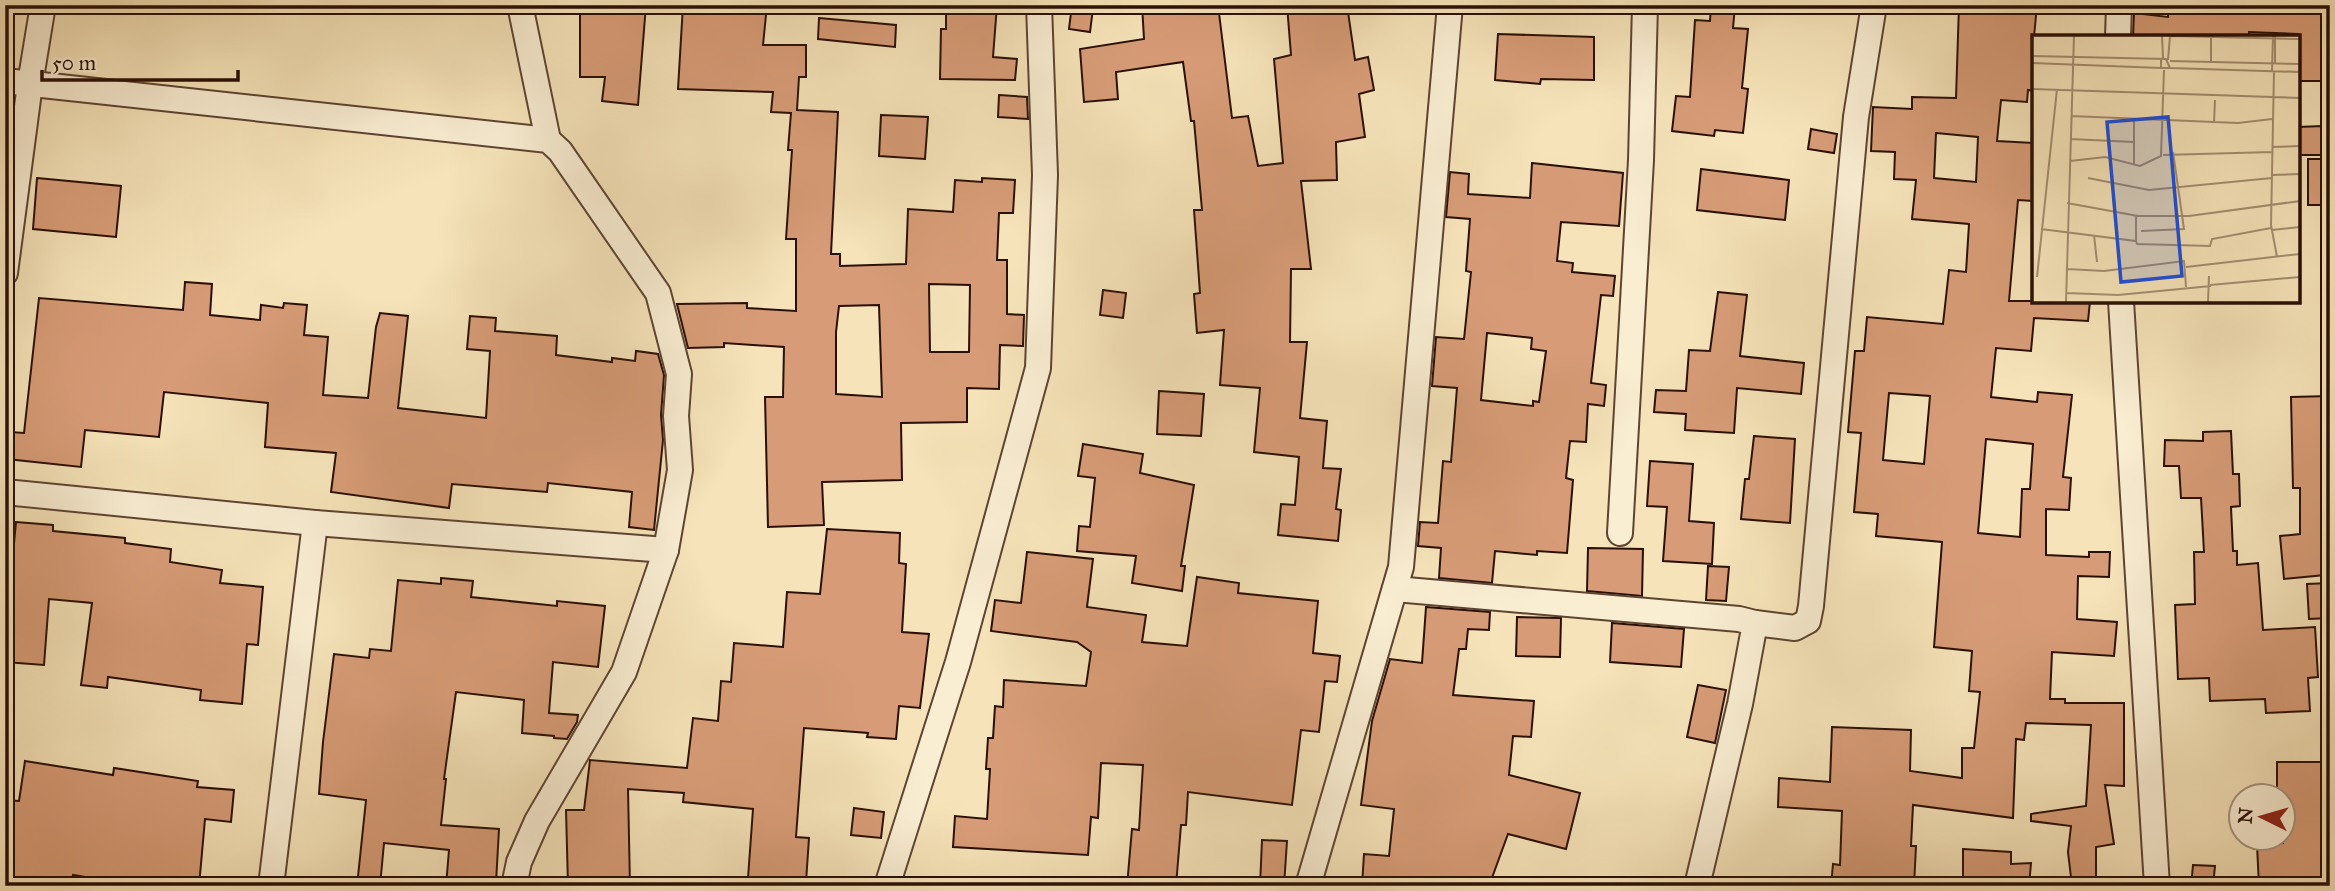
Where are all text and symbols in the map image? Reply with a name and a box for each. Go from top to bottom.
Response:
inset map [2032,35,2300,303]
scale bar [42,38,238,82]
text: 50 m [52,50,97,76]
north arrow [2226,782,2296,852]
text: N [2233,807,2258,825]

